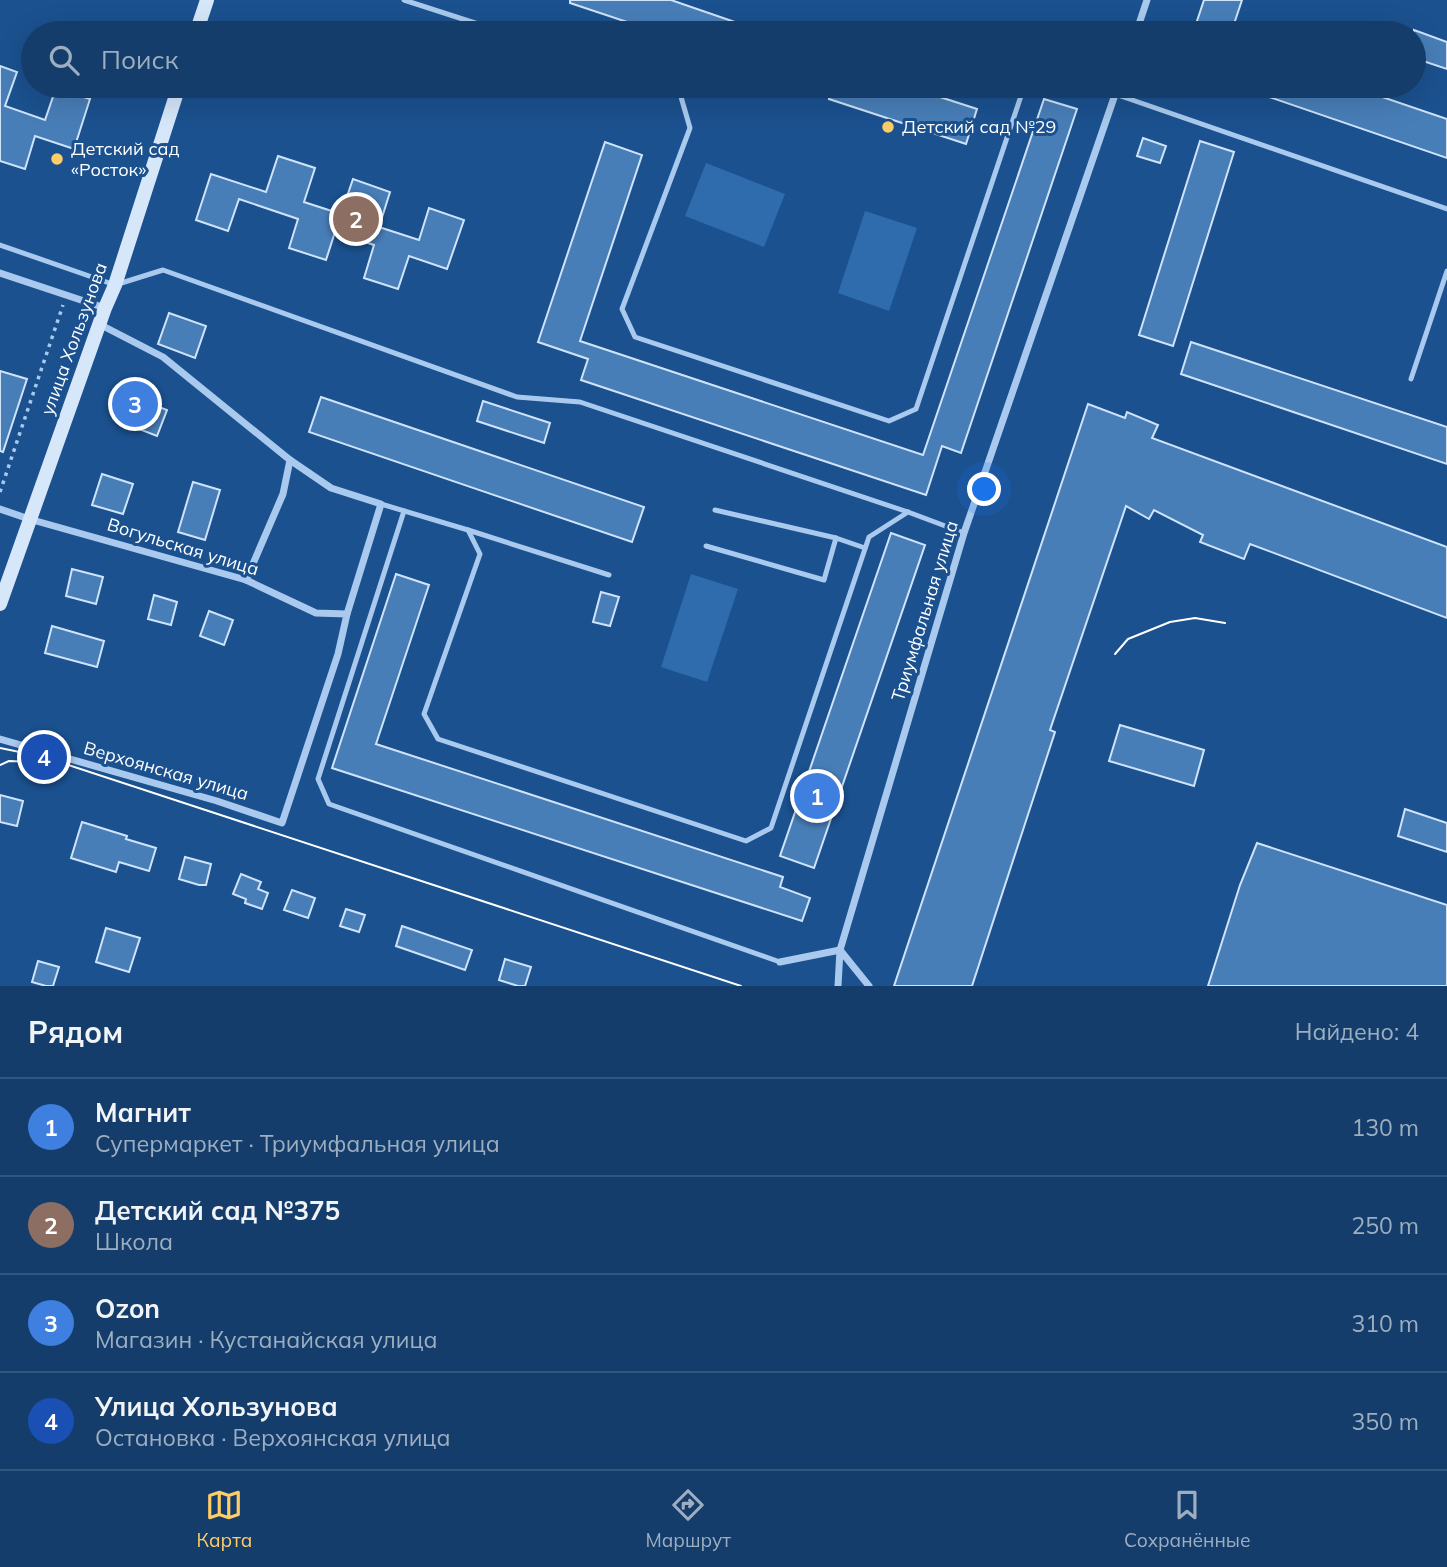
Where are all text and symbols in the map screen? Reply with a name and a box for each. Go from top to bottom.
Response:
search box [21,21,1426,98]
icon: search [45,41,83,79]
text: Поиск [101,43,179,76]
place label: Детский сад №29 [902,115,1056,138]
marker: Детский сад №29 [880,119,896,135]
place label: Детский сад «Росток» [71,137,180,181]
marker: Детский сад «Росток» [49,151,65,167]
pin: 2 [333,193,379,245]
street label: улица Хользунова [35,259,112,418]
pin: 3 [112,378,158,430]
your location [967,472,1001,506]
street label: Вогульская улица [105,513,262,580]
street label: Триумфальная улица [886,518,963,704]
pin: 4 [21,731,67,783]
street label: Верхоянская улица [81,736,251,805]
pin: 1 [794,770,840,822]
text: Рядом [28,1013,123,1051]
text: Найдено: 4 [1295,1017,1419,1046]
text: Магнит [95,1096,191,1129]
text: 1 [44,1113,58,1142]
text: 130 m [1351,1113,1419,1142]
text: Супермаркет · Триумфальная улица [95,1129,500,1158]
text: Детский сад №375 [95,1194,340,1227]
text: 2 [44,1211,58,1240]
text: 250 m [1351,1211,1419,1240]
text: Школа [95,1227,173,1256]
text: Ozon [95,1292,160,1325]
text: 3 [44,1309,58,1338]
text: 310 m [1351,1309,1419,1338]
text: Магазин · Кустанайская улица [95,1325,438,1354]
text: Улица Хользунова [95,1390,338,1423]
text: 4 [44,1407,58,1436]
text: 350 m [1351,1407,1419,1436]
text: Остановка · Верхоянская улица [95,1423,450,1452]
tab: Карта [197,1486,252,1552]
tab: Маршрут [645,1486,731,1552]
tab: Сохранённые [1124,1486,1250,1552]

